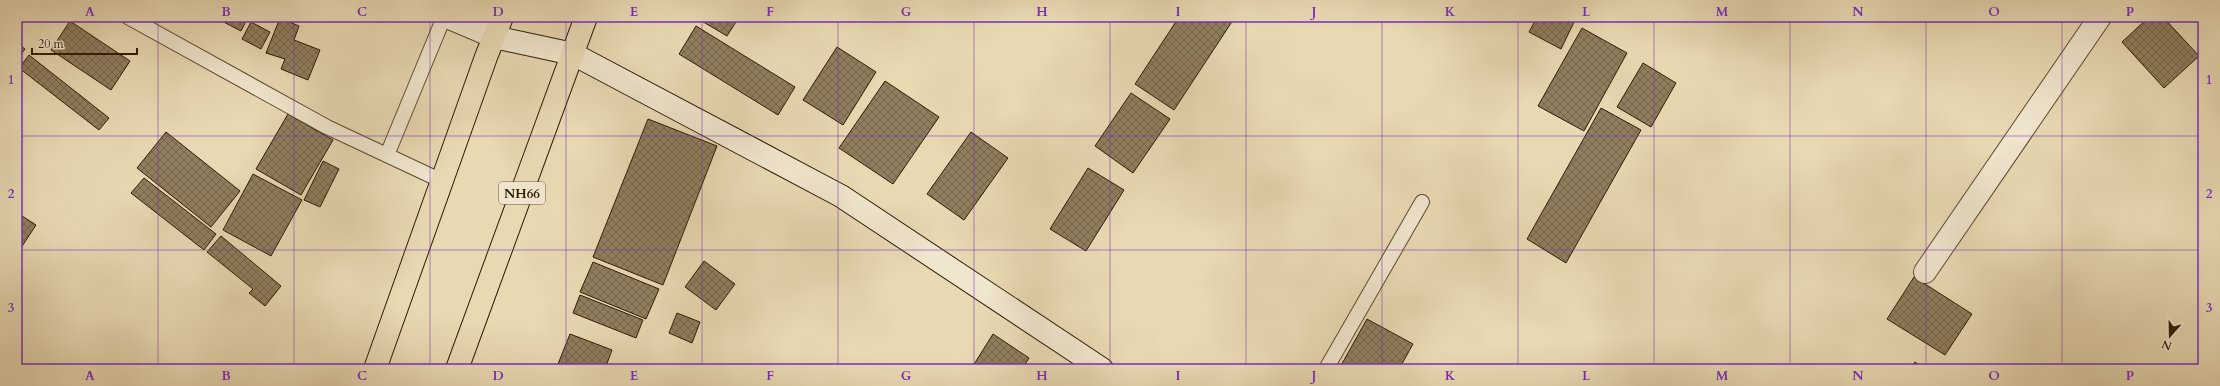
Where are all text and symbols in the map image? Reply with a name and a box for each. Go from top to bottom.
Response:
text: A [85,3,95,21]
text: B [221,3,231,21]
text: C [357,3,367,21]
text: D [492,3,504,21]
text: E [630,3,638,21]
text: F [766,3,774,21]
text: G [901,3,912,21]
text: H [1036,3,1048,21]
text: I [1175,3,1181,21]
text: J [1310,3,1317,21]
text: K [1445,3,1456,21]
text: L [1582,3,1591,21]
text: M [1716,3,1729,21]
text: N [1852,3,1864,21]
text: O [1988,3,2000,21]
text: P [2126,3,2134,21]
scale bar [32,30,137,56]
text: 20 m [38,36,65,52]
text: 1 [8,71,14,89]
text: 1 [2206,71,2212,89]
road number: NH66 [499,182,545,204]
text: 2 [8,185,15,203]
text: 2 [2206,185,2213,203]
text: 3 [8,299,15,317]
text: 3 [2206,299,2213,317]
north arrow [2150,316,2190,356]
text: N [2159,336,2174,354]
text: A [85,367,95,385]
text: B [221,367,231,385]
text: C [357,367,367,385]
text: D [492,367,504,385]
text: E [630,367,638,385]
text: F [766,367,774,385]
text: G [901,367,912,385]
text: H [1036,367,1048,385]
text: I [1175,367,1181,385]
text: J [1310,367,1317,385]
text: K [1445,367,1456,385]
text: L [1582,367,1591,385]
text: M [1716,367,1729,385]
text: N [1852,367,1864,385]
text: O [1988,367,2000,385]
text: P [2126,367,2134,385]

